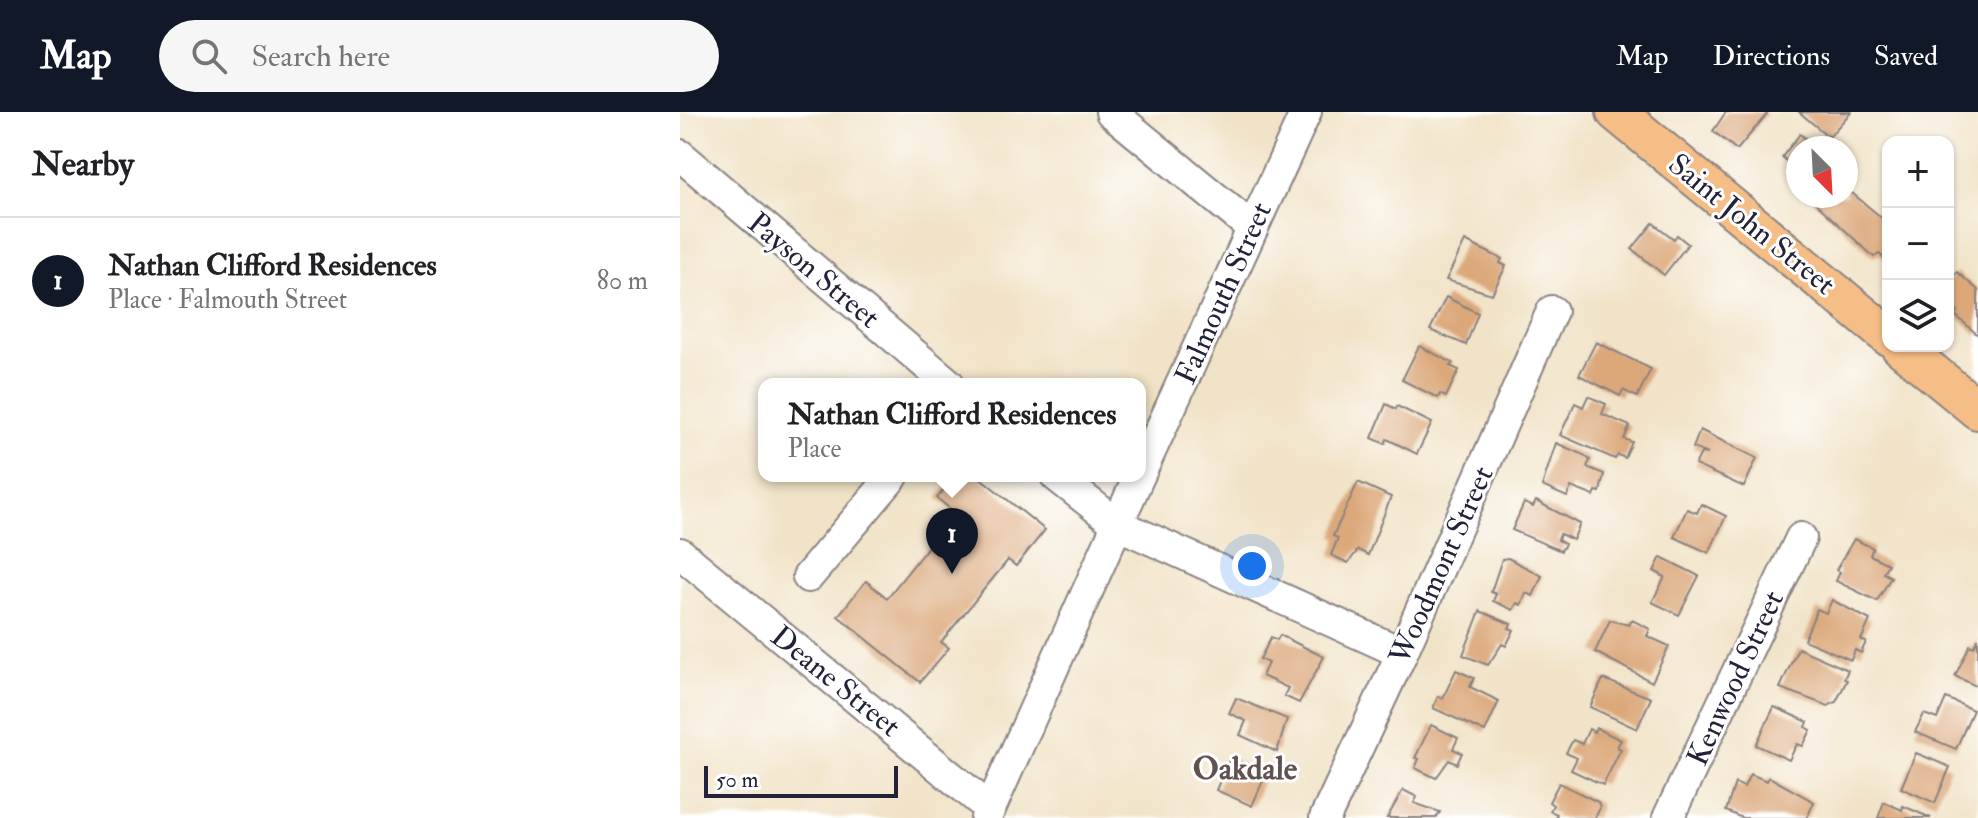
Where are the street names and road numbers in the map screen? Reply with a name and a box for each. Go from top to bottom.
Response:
street label: Saint John Street [1661,146,1843,303]
street label: Falmouth Street [1167,196,1280,390]
street label: Payson Street [740,205,887,336]
street label: Woodmont Street [1381,460,1502,671]
street label: Kenwood Street [1679,585,1792,772]
street label: Deane Street [763,618,908,745]

